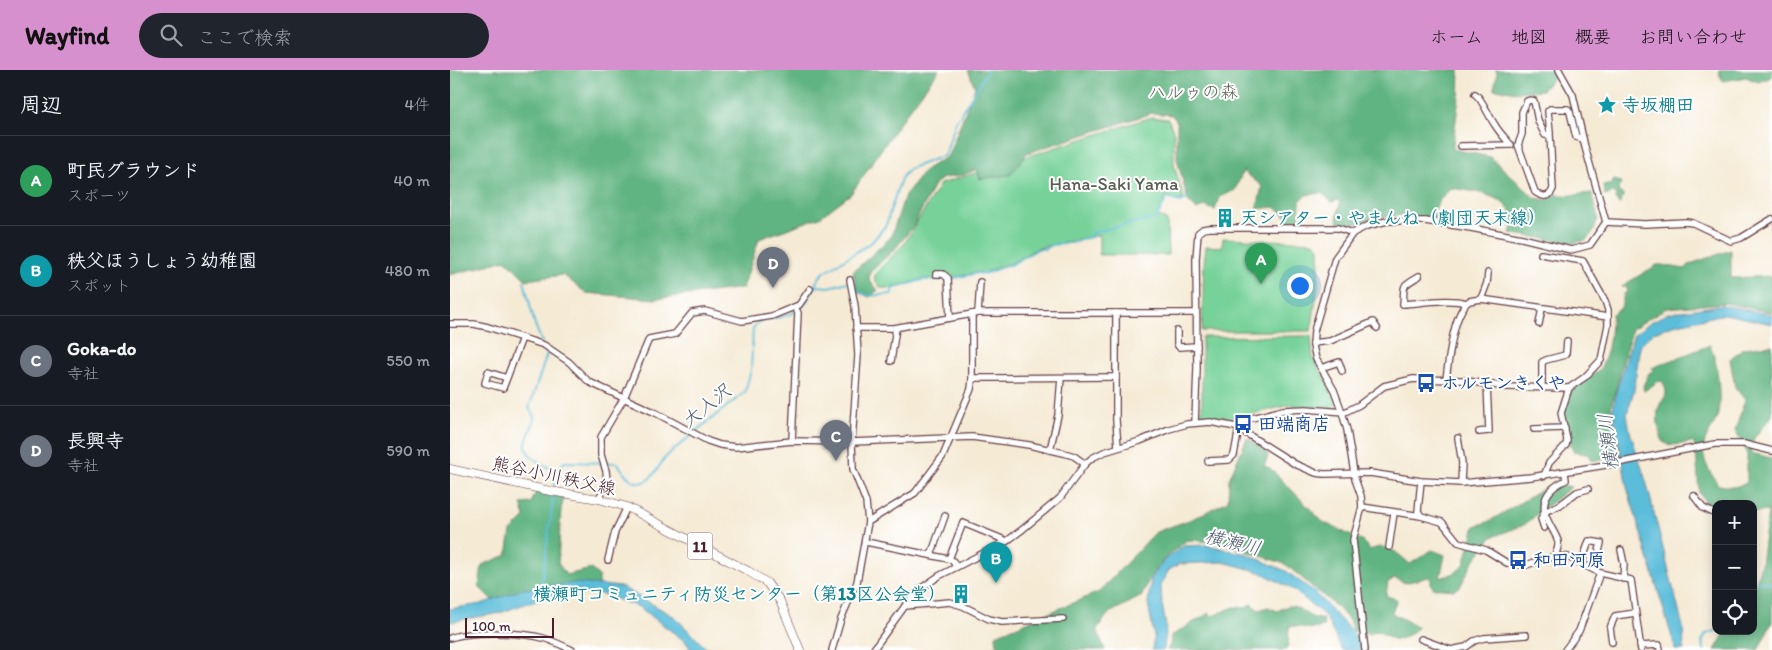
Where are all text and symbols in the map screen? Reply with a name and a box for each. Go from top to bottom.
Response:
search box [139,13,489,58]
text: Wayfind [25,21,109,50]
icon: search [157,21,185,49]
text: ここで検索 [197,26,292,49]
text: ホーム [1430,26,1483,48]
text: 地図 [1511,26,1547,48]
text: 概要 [1575,26,1611,48]
text: お問い合わせ [1639,26,1747,48]
park label: ハルゥの森 [1148,81,1238,103]
text: 周辺 [20,92,62,117]
place icon: 寺坂棚田 [1596,94,1618,116]
place label: 寺坂棚田 [1622,94,1694,116]
text: 4件 [404,95,430,114]
text: 町民グラウンド [67,159,200,182]
text: A [31,171,41,190]
text: 40 m [393,171,430,190]
park label: Hana-Saki Yama [1050,173,1179,195]
text: スポーツ [67,186,131,205]
building icon: 天シアター・やまんね（劇団天末線） [1214,207,1236,229]
place label: 天シアター・やまんね（劇団天末線） [1240,207,1546,229]
pin: A [1245,243,1277,284]
pin: D [757,247,789,288]
text: 秩父ほうしょう幼稚園 [67,249,257,272]
text: B [31,261,41,280]
text: 480 m [385,261,430,280]
your location [1287,273,1313,299]
text: スポット [67,276,131,295]
text: Goka-do [67,337,136,360]
text: C [31,351,41,370]
text: 550 m [386,351,430,370]
text: 寺社 [67,364,99,383]
bus stop icon: ホルモンきくや [1415,372,1437,394]
place label: ホルモンきくや [1441,372,1566,394]
water label: 大入沢 [677,379,736,433]
water label: 横瀬川 [1593,412,1623,472]
bus stop icon: 田端商店 [1232,413,1254,435]
place label: 田端商店 [1258,413,1330,435]
pin: C [820,420,852,461]
text: 長興寺 [67,429,124,452]
text: D [31,441,41,460]
text: 590 m [386,441,430,460]
street label: 熊谷小川秩父線 [490,452,618,500]
text: 寺社 [67,456,99,475]
map controls [1712,500,1757,635]
button: + [1712,500,1757,545]
water label: 横瀬川 [1203,524,1263,560]
road number: 11 [688,532,712,560]
pin: B [980,542,1012,583]
button: − [1712,545,1757,590]
bus stop icon: 和田河原 [1507,549,1529,571]
place label: 和田河原 [1533,549,1605,571]
place label: 横瀬町コミュニティ防災センター（第13区公会堂） [533,583,946,605]
building icon: 横瀬町コミュニティ防災センター（第13区公会堂） [950,583,972,605]
button: locate [1712,590,1757,635]
scale bar [465,615,554,638]
text: 100 m [472,618,511,635]

